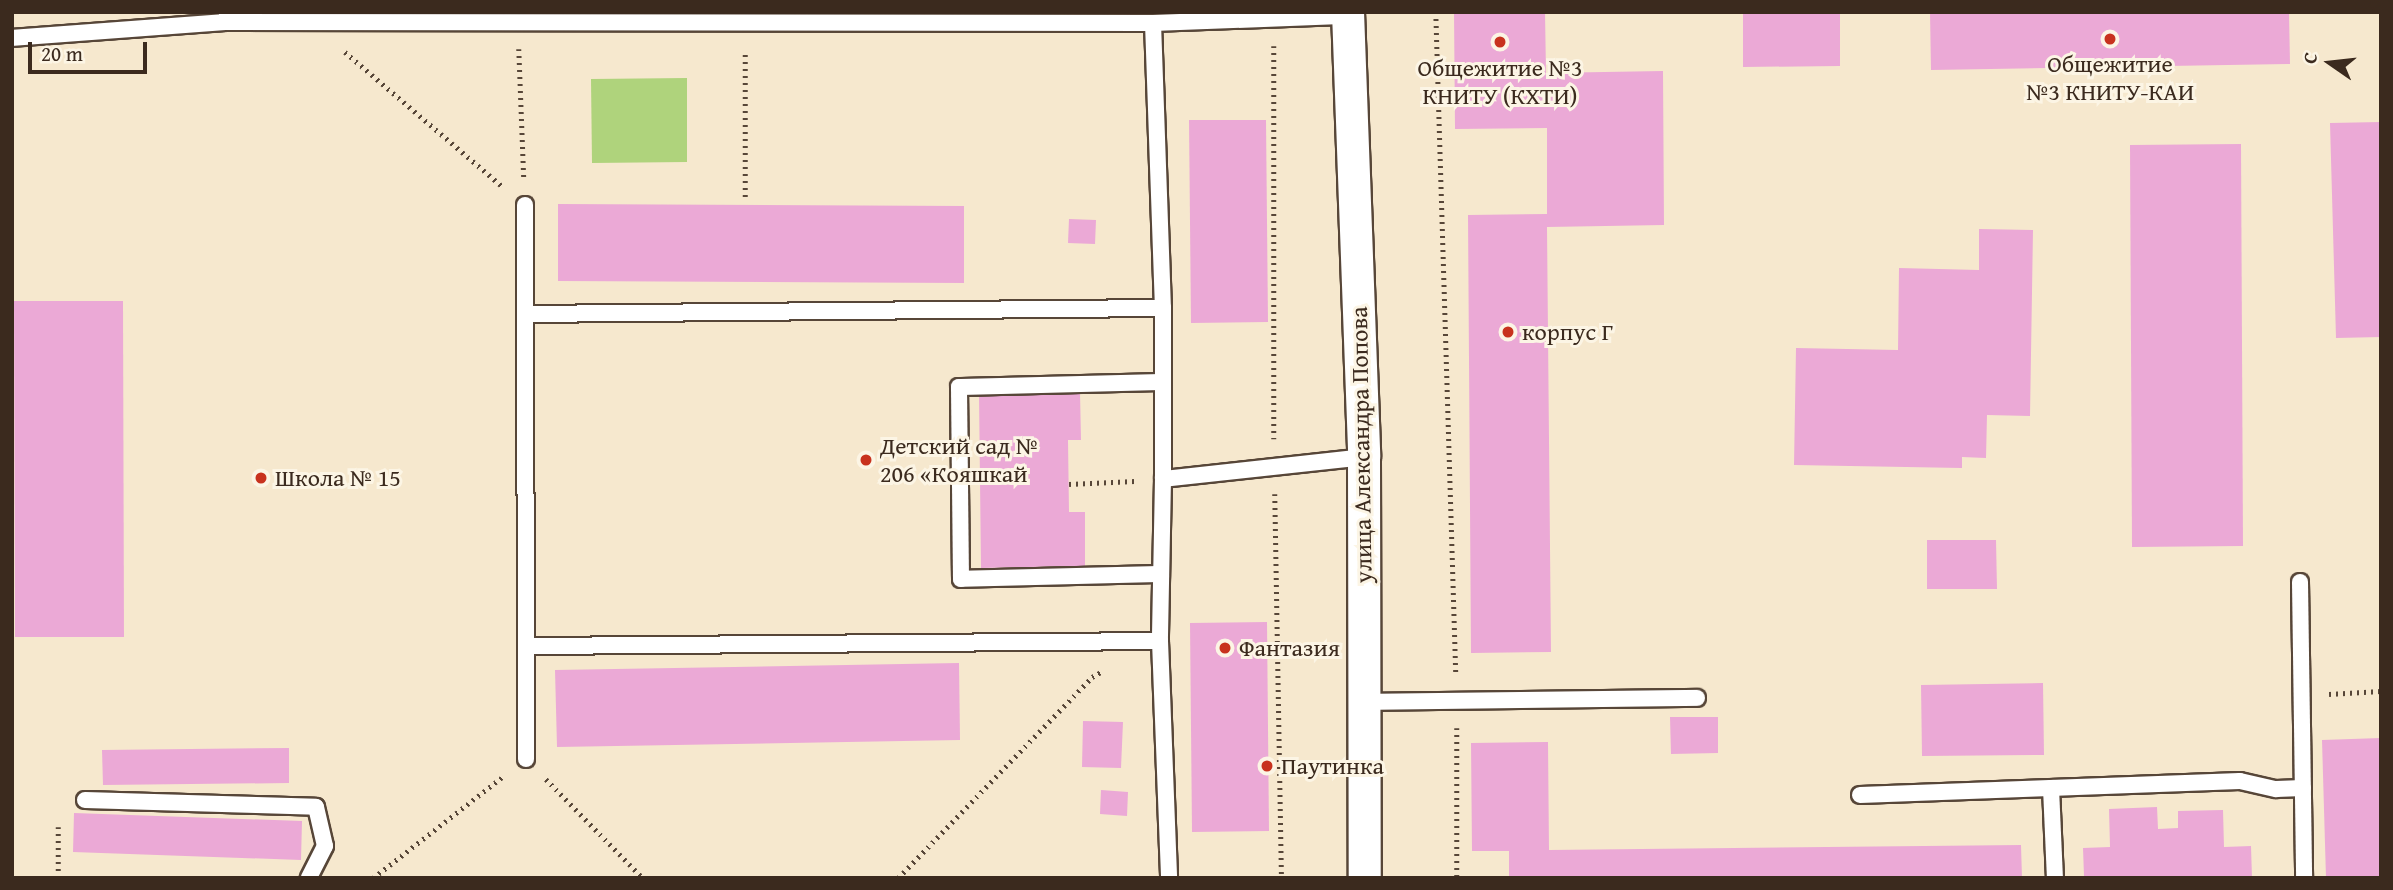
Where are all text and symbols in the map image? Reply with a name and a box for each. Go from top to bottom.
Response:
scale bar [32,28,150,72]
north arrow [2295,28,2365,98]
marker: Общежитие №3 КНИТУ-КАИ [2102,31,2118,47]
marker: Общежитие №3 КНИТУ (КХТИ) [1492,34,1508,50]
text: 20 m [41,38,83,69]
text: С [2295,49,2325,67]
place label: Общежитие №3 КНИТУ-КАИ [2026,50,2194,106]
place label: Общежитие №3 КНИТУ (КХТИ) [1417,54,1583,110]
street label: улица Александра Попова [1344,306,1378,584]
place label: корпус Г [1522,318,1613,346]
marker: корпус Г [1500,324,1516,340]
place label: Детский сад № 206 «Кояшкай [880,432,1038,488]
marker: Детский сад № 206 «Кояшкай [858,452,874,468]
place label: Школа № 15 [275,464,401,492]
marker: Школа № 15 [253,470,269,486]
place label: Фантазия [1239,634,1340,662]
marker: Фантазия [1217,640,1233,656]
place label: Паутинка [1281,752,1384,780]
marker: Паутинка [1259,758,1275,774]

